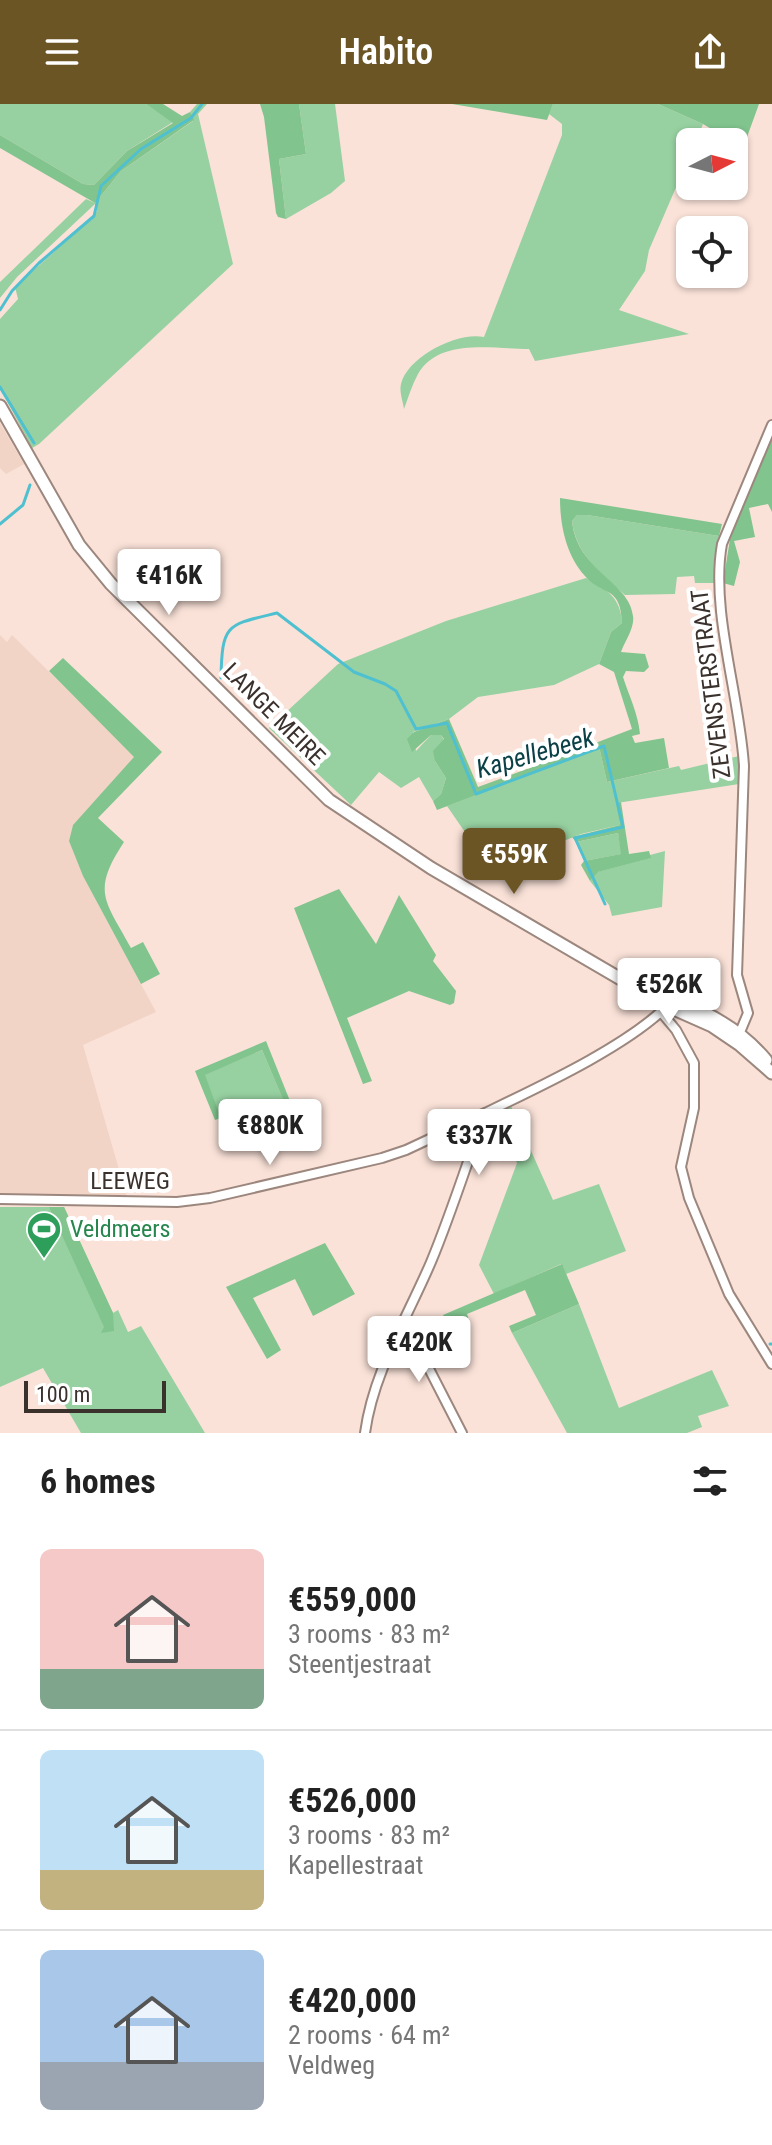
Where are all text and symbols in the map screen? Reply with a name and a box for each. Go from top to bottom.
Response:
icon: menu [40,30,84,74]
icon: share [688,30,732,74]
text: Habito [339,31,433,73]
north arrow [676,128,748,200]
map controls [676,128,748,288]
button: locate [676,216,748,288]
pin: €416K [113,549,225,617]
text: €416K [136,560,202,590]
street label: ZEVENSTERSTRAAT [685,588,737,780]
street label: LANGE MEIRE [217,657,331,771]
water label: Kapellebeek [473,722,598,784]
pin: €559K [458,828,570,896]
text: €559K [481,839,547,869]
pin: €526K [613,958,725,1026]
text: €526K [636,969,702,999]
pin: €880K [214,1099,326,1167]
pin: €337K [423,1109,535,1177]
text: €880K [237,1110,303,1140]
text: €337K [446,1120,512,1150]
street label: LEEWEG [90,1167,170,1195]
sports icon: Veldmeers [25,1210,63,1260]
place label: Veldmeers [70,1215,170,1243]
pin: €420K [363,1316,475,1384]
text: €420K [386,1327,452,1357]
scale bar [24,1377,166,1413]
text: 100 m [36,1382,90,1407]
icon: filters [688,1459,732,1503]
text: 6 homes [40,1461,156,1501]
text: €559,000 [288,1579,417,1619]
icon: home [104,1581,200,1677]
text: 3 rooms · 83 m² [288,1619,450,1649]
text: Steentjestraat [288,1649,431,1679]
text: €526,000 [288,1780,417,1820]
icon: home [104,1782,200,1878]
text: 3 rooms · 83 m² [288,1820,450,1850]
text: Kapellestraat [288,1850,423,1880]
text: €420,000 [288,1980,417,2020]
icon: home [104,1982,200,2078]
text: 2 rooms · 64 m² [288,2020,450,2050]
text: Veldweg [288,2050,375,2080]

